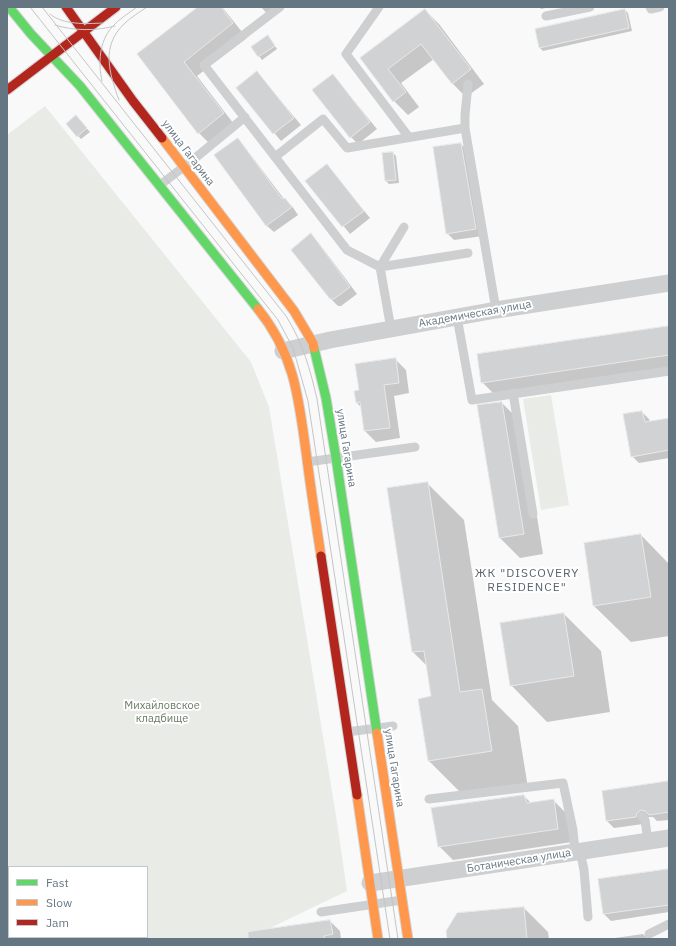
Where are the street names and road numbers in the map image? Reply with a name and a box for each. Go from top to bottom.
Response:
street label: улица Гагарина [159,117,217,189]
street label: Академическая улица [418,298,532,330]
street label: улица Гагарина [333,408,359,488]
street label: улица Гагарина [381,728,407,808]
street label: Ботаническая улица [466,846,572,876]

